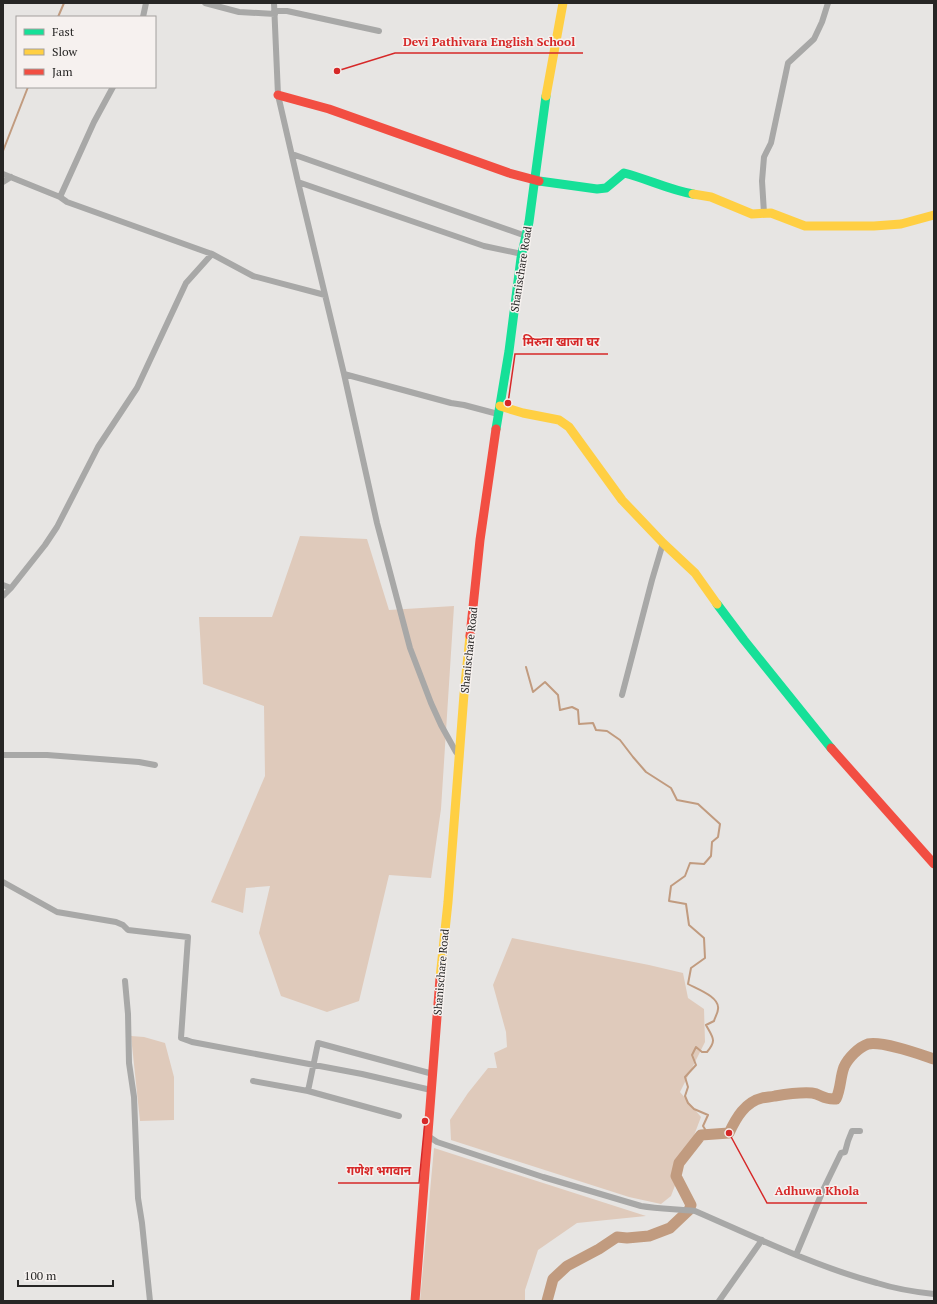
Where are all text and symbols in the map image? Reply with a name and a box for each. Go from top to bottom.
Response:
legend [16,16,156,88]
text: Fast [52,24,75,39]
callout: Devi Pathivara English School [395,29,583,53]
text: Devi Pathivara English School [403,34,575,49]
text: Slow [52,44,78,59]
text: Jam [52,64,73,79]
street label: Shanischare Road [507,225,535,313]
callout: मिरुना खाजा घर [515,330,608,354]
text: मिरुना खाजा घर [523,334,600,349]
street label: Shanischare Road [458,606,480,694]
street label: Shanischare Road [430,928,452,1016]
callout: गणेश भगवान [338,1159,419,1183]
text: गणेश भगवान [347,1163,412,1178]
callout: Adhuwa Khola [767,1179,867,1203]
text: Adhuwa Khola [775,1183,860,1198]
scale bar [18,1262,113,1288]
text: 100 m [24,1268,57,1283]

